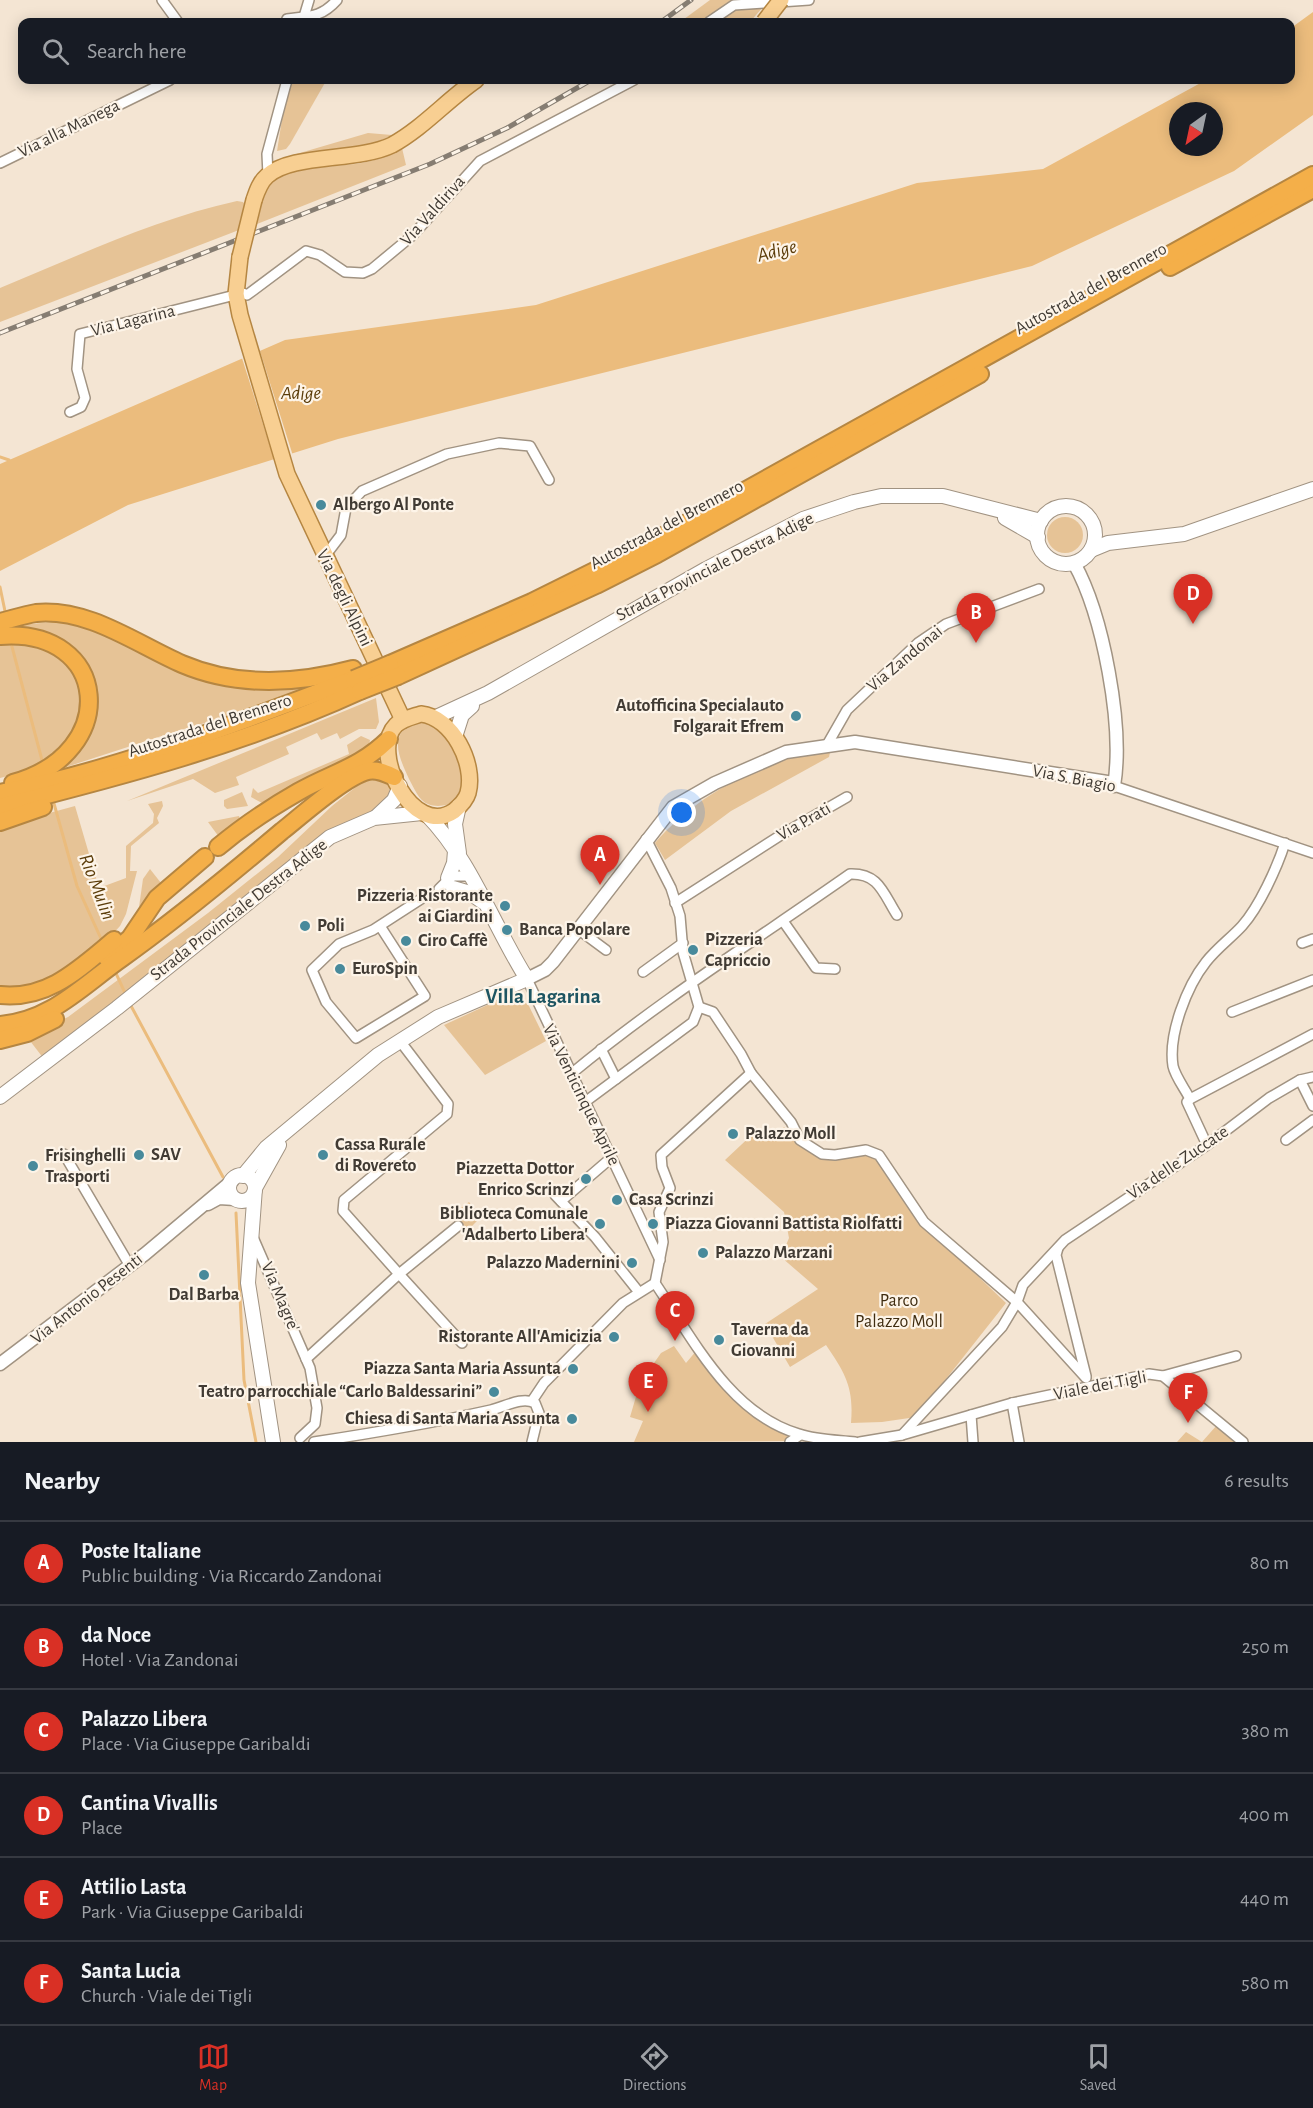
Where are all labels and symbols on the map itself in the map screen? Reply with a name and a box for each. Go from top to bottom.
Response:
street label: Via alla Manega [15,97,123,161]
north arrow [1169,102,1223,156]
street label: Via Valdiriva [397,173,469,249]
water label: Adige [754,236,799,266]
street label: Autostrada del Brennero [1012,240,1170,338]
street label: Via Lagarina [89,302,177,340]
water label: Adige [280,383,322,403]
street label: Autostrada del Brennero [588,477,747,573]
place label: Albergo Al Ponte [333,496,454,514]
marker: Albergo Al Ponte [314,498,328,512]
street label: Strada Provinciale Destra Adige [613,509,817,625]
street label: Via degli Alpini [313,547,375,649]
pin: D [1174,574,1212,624]
pin: B [956,594,996,643]
street label: Via Zandonai [864,622,946,696]
street label: Autostrada del Brennero [126,691,294,761]
place label: Autofficina Specialauto Folgarait Efrem [616,697,784,736]
marker: Autofficina Specialauto Folgarait Efrem [789,709,803,723]
street label: Via S. Biagio [1031,762,1117,796]
your location [667,798,696,827]
street label: Via Prati [774,799,834,845]
street label: Strada Provinciale Destra Adige [147,836,331,984]
pin: A [580,836,620,885]
water label: Rio Mulin [75,851,119,923]
place label: Pizzeria Ristorante ai Giardini [357,887,493,926]
marker: Pizzeria Ristorante ai Giardini [498,899,512,913]
place label: Poli [317,917,345,935]
marker: Poli [298,919,312,933]
place label: Banca Popolare [519,921,630,939]
marker: Banca Popolare [500,923,514,937]
place label: Pizzeria Capriccio [705,931,771,970]
place label: Ciro Caffè [418,932,488,950]
marker: Ciro Caffè [399,934,413,948]
marker: Pizzeria Capriccio [686,943,700,957]
place label: EuroSpin [352,960,418,978]
marker: EuroSpin [333,962,347,976]
district label: Villa Lagarina [485,986,601,1007]
street label: Via Venticinque Aprile [539,1021,623,1169]
street label: Via delle Zuccate [1124,1123,1232,1203]
place label: Palazzo Moll [745,1125,836,1143]
marker: Palazzo Moll [726,1127,740,1141]
place label: Cassa Rurale di Rovereto [335,1136,426,1175]
place label: SAV [151,1146,181,1164]
place label: Frisinghelli Trasporti [45,1147,126,1186]
marker: SAV [132,1148,146,1162]
marker: Cassa Rurale di Rovereto [316,1148,330,1162]
marker: Frisinghelli Trasporti [26,1159,40,1173]
place label: Piazzetta Dottor Enrico Scrinzi [456,1160,575,1199]
marker: Piazzetta Dottor Enrico Scrinzi [579,1172,593,1186]
place label: Casa Scrinzi [629,1191,714,1209]
marker: Casa Scrinzi [610,1193,624,1207]
place label: Biblioteca Comunale 'Adalberto Libera' [440,1205,588,1244]
place label: Piazza Giovanni Battista Riolfatti [665,1215,902,1233]
marker: Biblioteca Comunale 'Adalberto Libera' [593,1217,607,1231]
marker: Piazza Giovanni Battista Riolfatti [646,1217,660,1231]
place label: Palazzo Marzani [715,1244,833,1262]
marker: Palazzo Marzani [696,1246,710,1260]
street label: Via Antonio Pesenti [28,1250,146,1348]
place label: Palazzo Madernini [486,1254,620,1272]
marker: Palazzo Madernini [625,1256,639,1270]
street label: Via Magre' [257,1260,303,1334]
marker: Dal Barba [197,1268,211,1282]
place label: Dal Barba [169,1286,240,1304]
pin: C [656,1292,694,1341]
park label: Parco Palazzo Moll [855,1292,943,1331]
place label: Taverna da Giovanni [731,1321,809,1360]
place label: Ristorante All'Amicizia [438,1328,602,1346]
marker: Ristorante All'Amicizia [607,1330,621,1344]
marker: Taverna da Giovanni [712,1333,726,1347]
place label: Piazza Santa Maria Assunta [364,1360,561,1378]
marker: Piazza Santa Maria Assunta [566,1362,580,1376]
pin: E [628,1362,668,1412]
street label: Viale dei Tigli [1052,1368,1148,1404]
pin: F [1168,1374,1208,1423]
place label: Teatro parrocchiale “Carlo Baldessarini” [198,1383,482,1401]
marker: Teatro parrocchiale “Carlo Baldessarini” [487,1385,501,1399]
place label: Chiesa di Santa Maria Assunta [345,1410,560,1428]
marker: Chiesa di Santa Maria Assunta [565,1412,579,1426]

